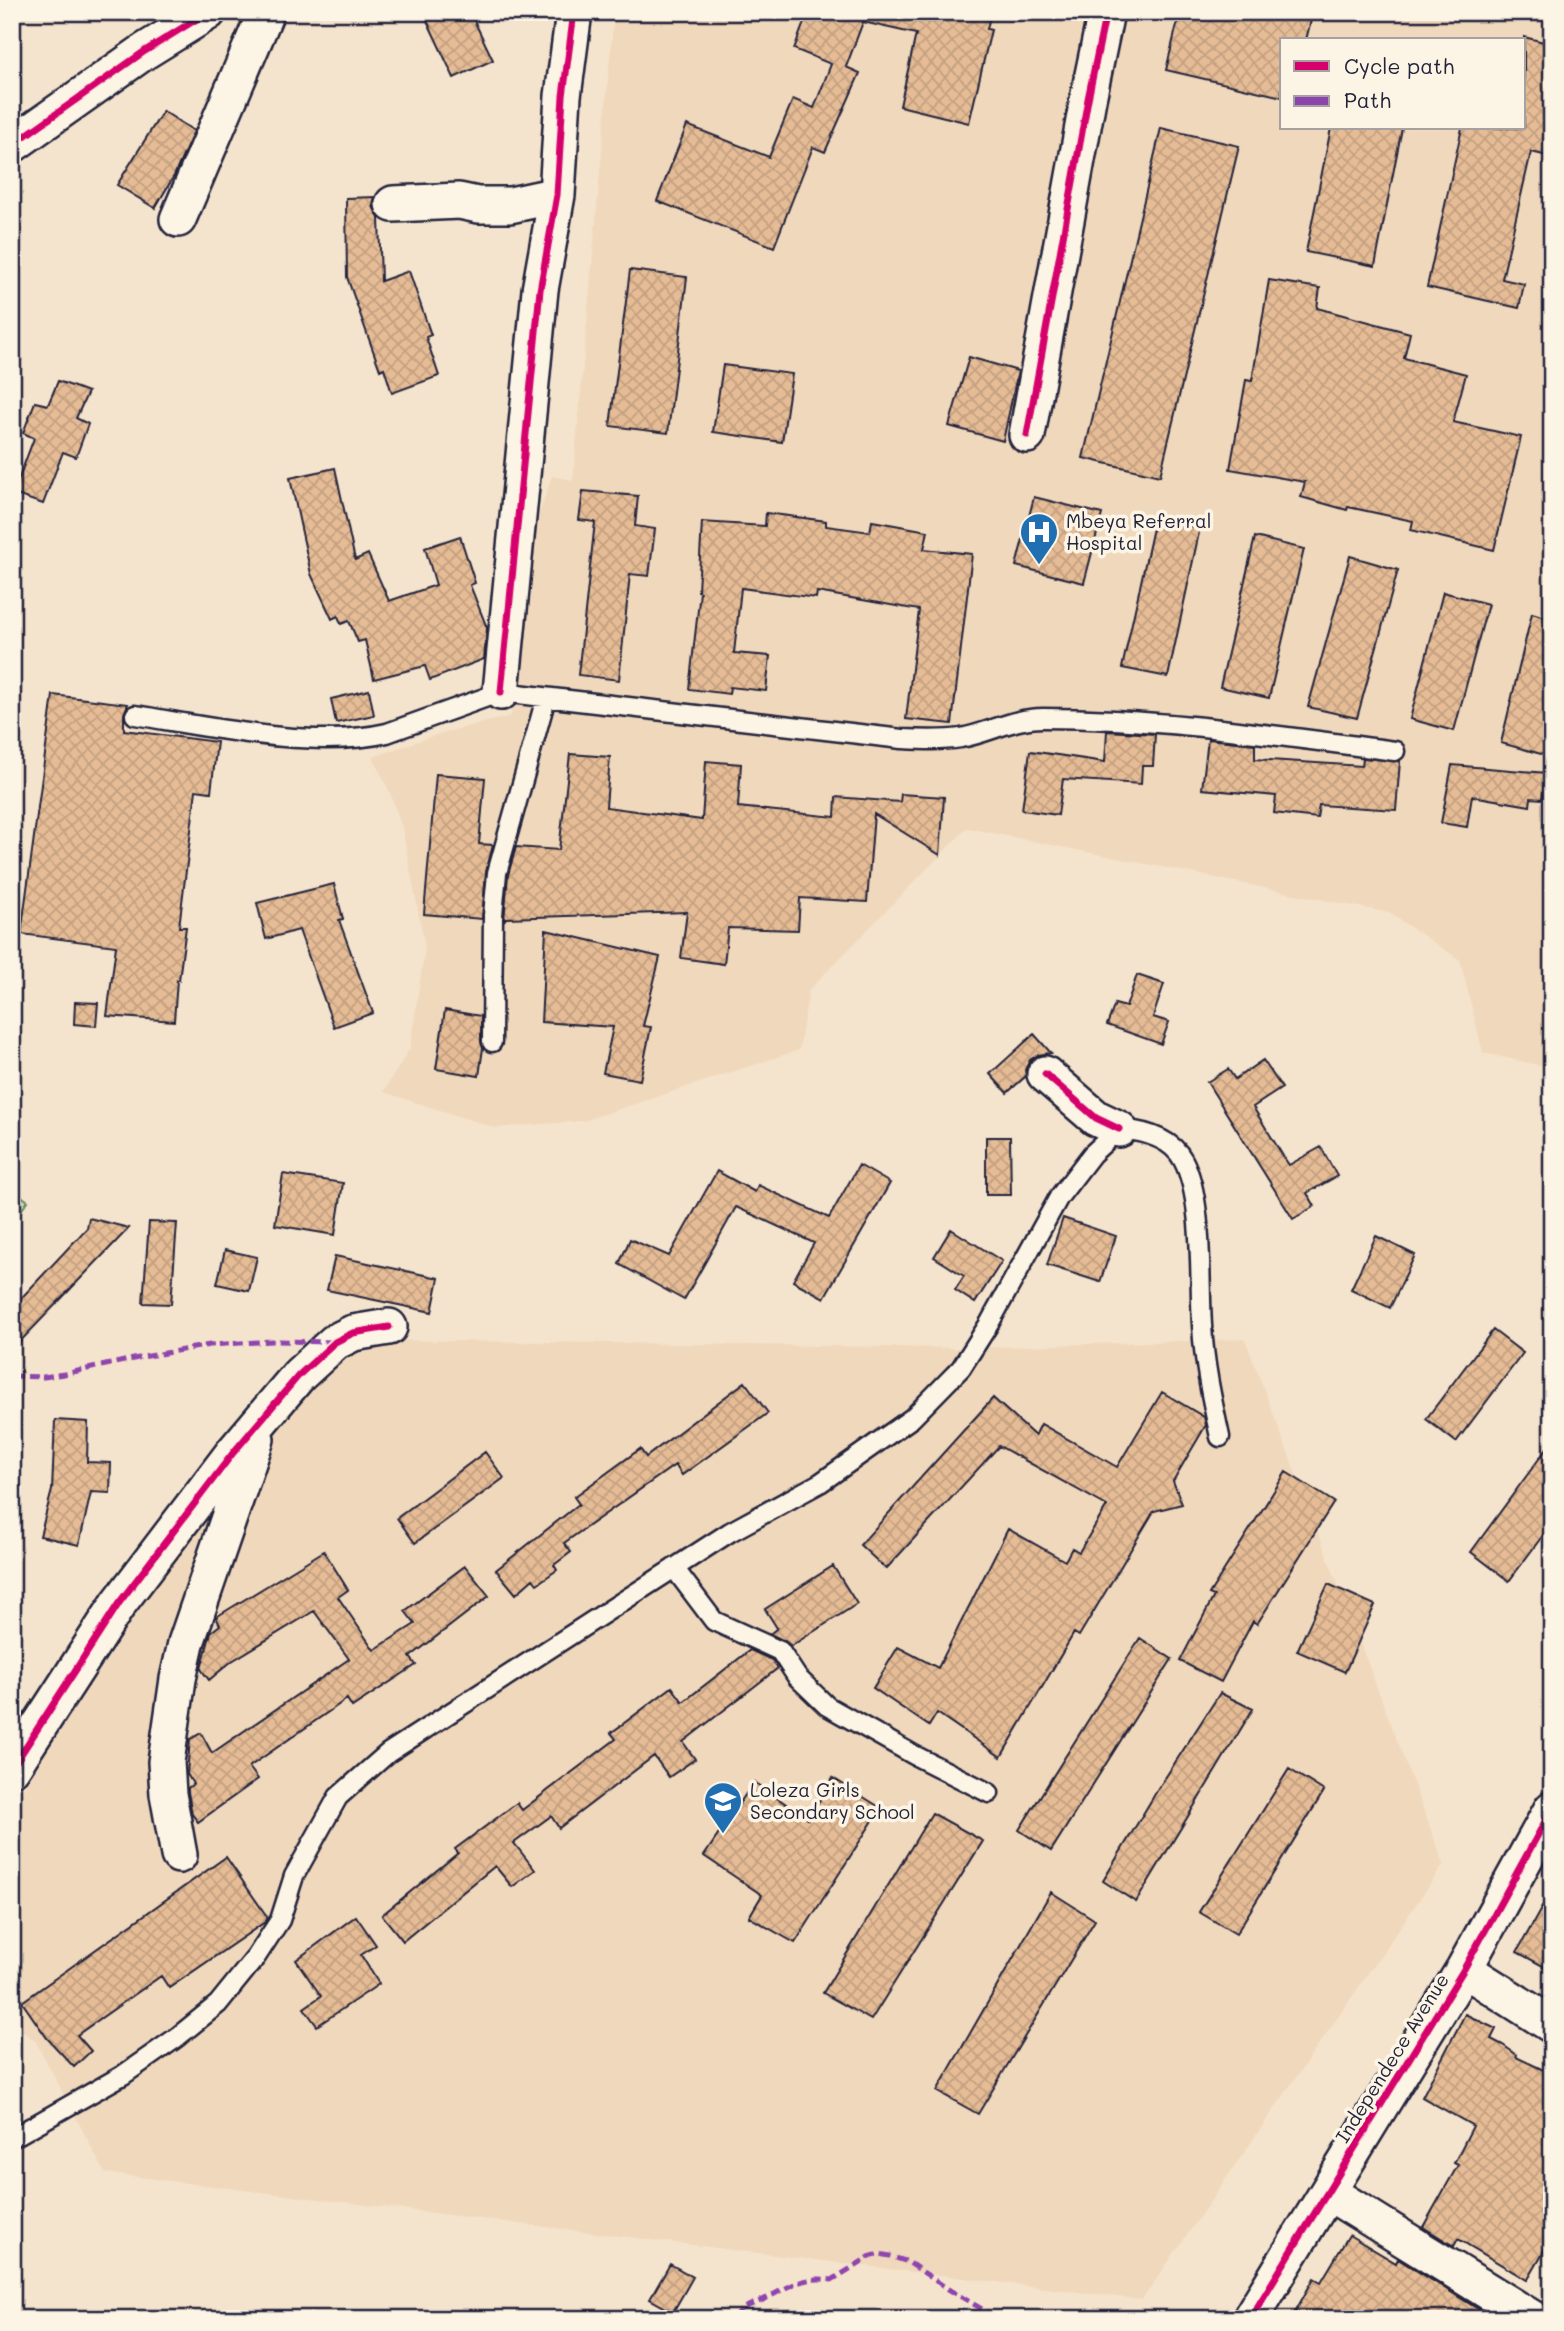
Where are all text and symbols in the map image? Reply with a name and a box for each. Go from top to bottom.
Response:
legend [1280,38,1526,130]
text: Cycle path [1344,52,1454,79]
text: Path [1344,86,1391,113]
place label: Mbeya Referral Hospital [1066,508,1212,555]
hospital icon: Mbeya Referral Hospital [1018,511,1060,566]
place label: Loleza Girls Secondary School [750,1777,915,1824]
school or university icon: Loleza Girls Secondary School [702,1780,744,1835]
street label: Independece Avenue [1329,1968,1454,2147]

